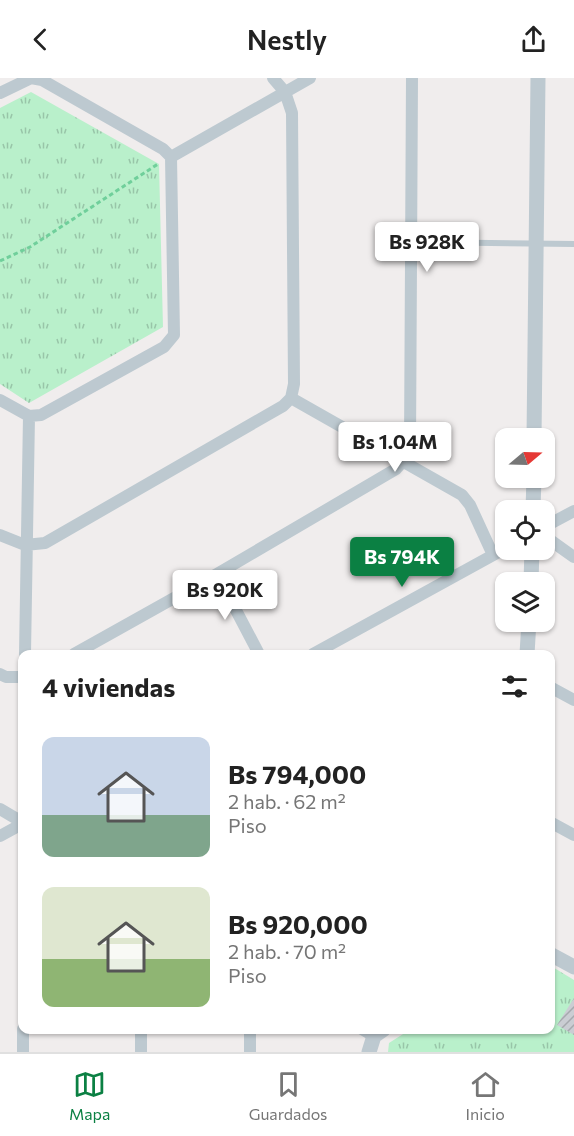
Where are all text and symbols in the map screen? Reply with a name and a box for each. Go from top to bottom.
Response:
icon: back [24,23,57,56]
text: Nestly [247,23,327,56]
icon: share [517,23,550,56]
pin: Bs 928K [372,222,482,273]
text: Bs 928K [389,229,465,253]
pin: Bs 1.04M [333,422,457,473]
north arrow [495,428,555,488]
map controls [495,428,555,632]
text: Bs 1.04M [352,429,438,453]
button: locate [495,500,555,560]
pin: Bs 794K [347,537,457,588]
text: Bs 794K [364,544,440,568]
pin: Bs 920K [170,570,280,621]
button: layers [495,572,555,632]
text: Bs 920K [186,577,264,601]
icon: filters [498,670,531,703]
text: 4 viviendas [42,671,175,702]
text: Bs 794,000 [228,758,366,789]
icon: home [90,761,162,833]
text: 2 hab. · 62 m² [228,789,346,813]
text: Piso [228,813,267,837]
text: Bs 920,000 [228,908,368,939]
icon: home [90,911,162,983]
text: 2 hab. · 70 m² [228,939,346,963]
text: Piso [228,963,267,987]
tab: Mapa [69,1068,110,1123]
tab: Guardados [249,1068,327,1123]
tab: Inicio [466,1068,505,1123]

